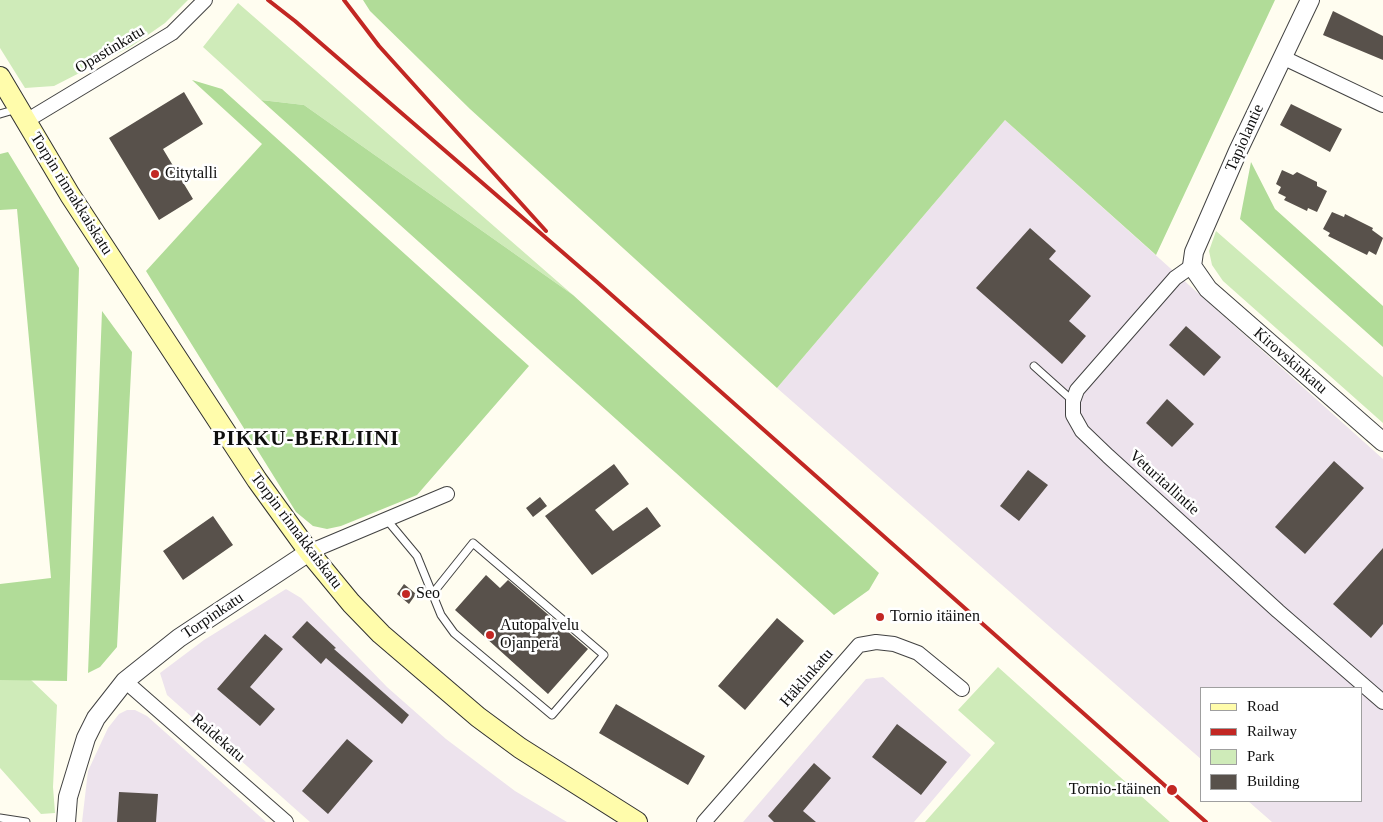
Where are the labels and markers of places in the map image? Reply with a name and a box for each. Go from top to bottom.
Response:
place label: Citytalli [165,164,217,184]
marker: Citytalli [149,168,161,180]
place label: Seo [416,584,440,604]
marker: Seo [400,588,412,600]
place label: Tornio itäinen [890,607,980,627]
marker: Tornio itäinen [874,611,886,623]
place label: Autopalvelu Ojanperä [500,616,579,654]
marker: Autopalvelu Ojanperä [484,629,496,641]
place label: Tornio-Itäinen [1069,780,1161,800]
marker: Tornio-Itäinen [1165,783,1179,797]

